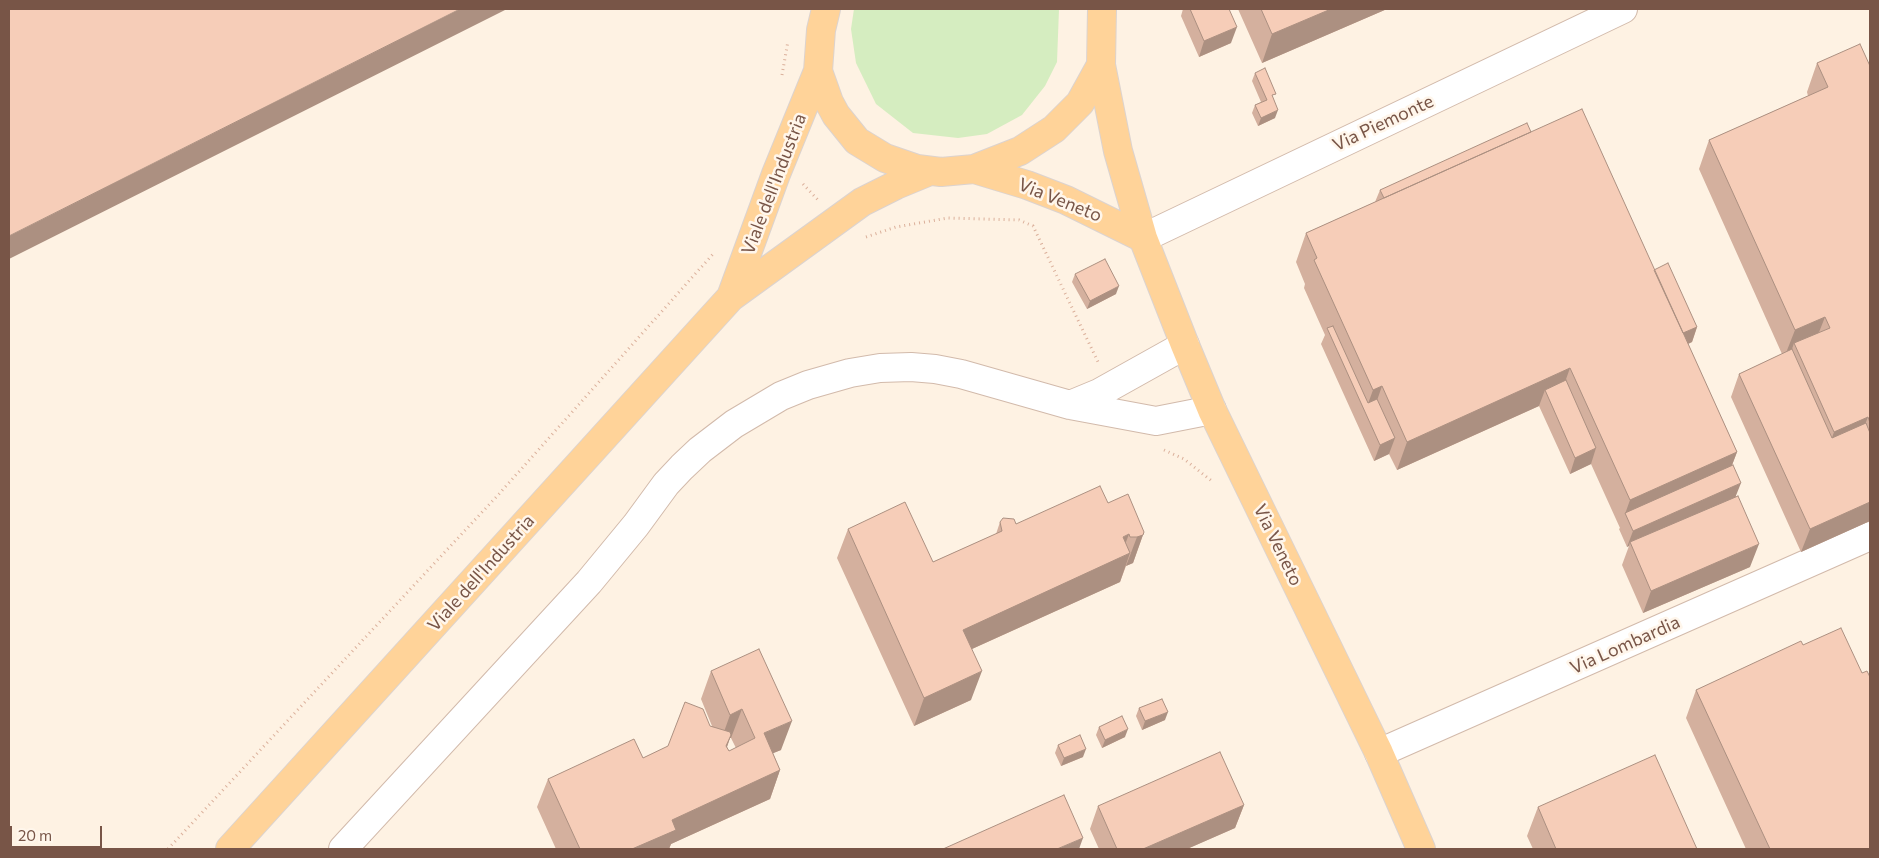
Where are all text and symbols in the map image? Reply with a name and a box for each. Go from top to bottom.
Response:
street label: Via Piemonte [1329,90,1437,156]
street label: Viale dell'Industria [737,111,811,257]
street label: Via Veneto [1015,173,1105,227]
street label: Via Veneto [1249,501,1307,589]
street label: Viale dell'Industria [423,510,539,636]
street label: Via Lombardia [1567,611,1683,679]
scale bar [12,816,105,848]
text: 20 m [18,826,52,844]

